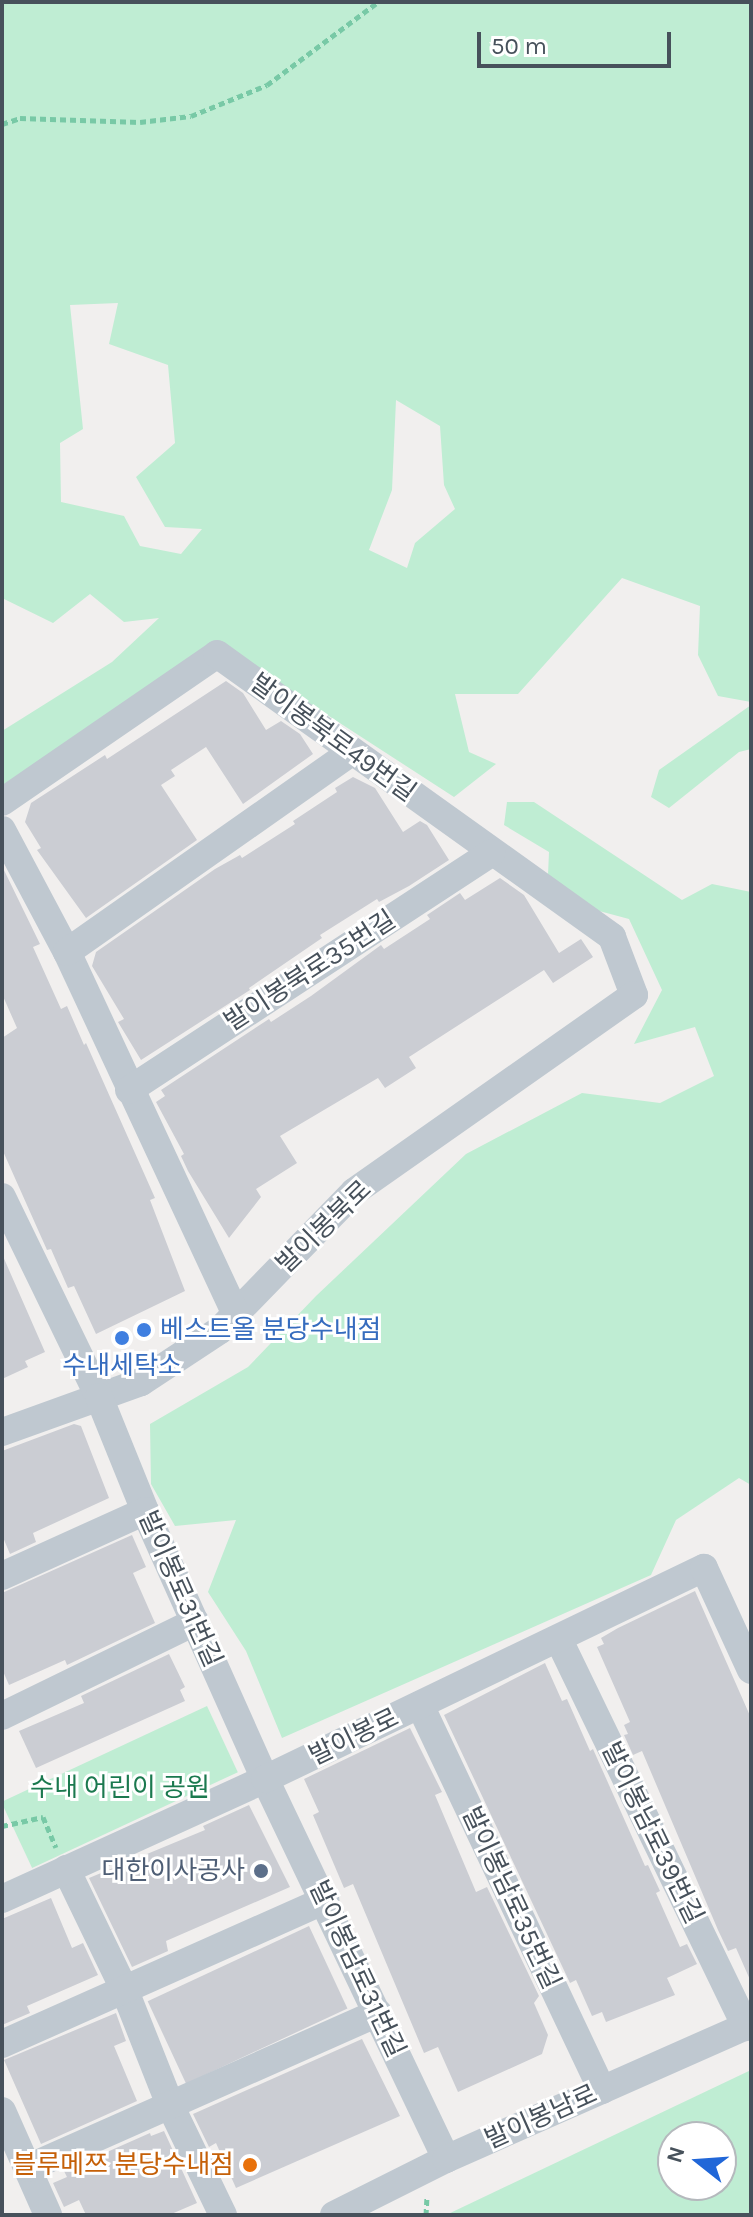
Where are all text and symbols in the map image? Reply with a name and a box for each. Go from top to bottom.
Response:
scale bar [481,16,675,66]
text: 50 m [491,32,547,60]
street label: 발이봉북로49번길 [244,667,422,809]
street label: 발이봉북로35번길 [219,904,401,1038]
street label: 발이봉북로 [270,1174,378,1280]
place label: 베스트올 분당수내점 [160,1314,381,1346]
marker: 베스트올 분당수내점 [135,1321,153,1339]
marker: 수내세탁소 [113,1329,131,1347]
place label: 수내세탁소 [62,1350,182,1382]
street label: 발이봉로31번길 [132,1506,228,1672]
street label: 발이봉로 [304,1702,404,1772]
street label: 발이봉남로39번길 [595,1737,709,1929]
park label: 수내 어린이 공원 [30,1772,210,1804]
street label: 발이봉남로35번길 [455,1802,567,1994]
place label: 대한이사공사 [101,1855,245,1887]
marker: 대한이사공사 [252,1862,270,1880]
street label: 발이봉남로31번길 [302,1876,412,2062]
street label: 발이봉남로 [480,2078,602,2156]
north arrow [657,2121,737,2201]
text: N [661,2143,691,2166]
place label: 블루메쯔 분당수내점 [13,2149,234,2181]
marker: 블루메쯔 분당수내점 [241,2156,259,2174]

